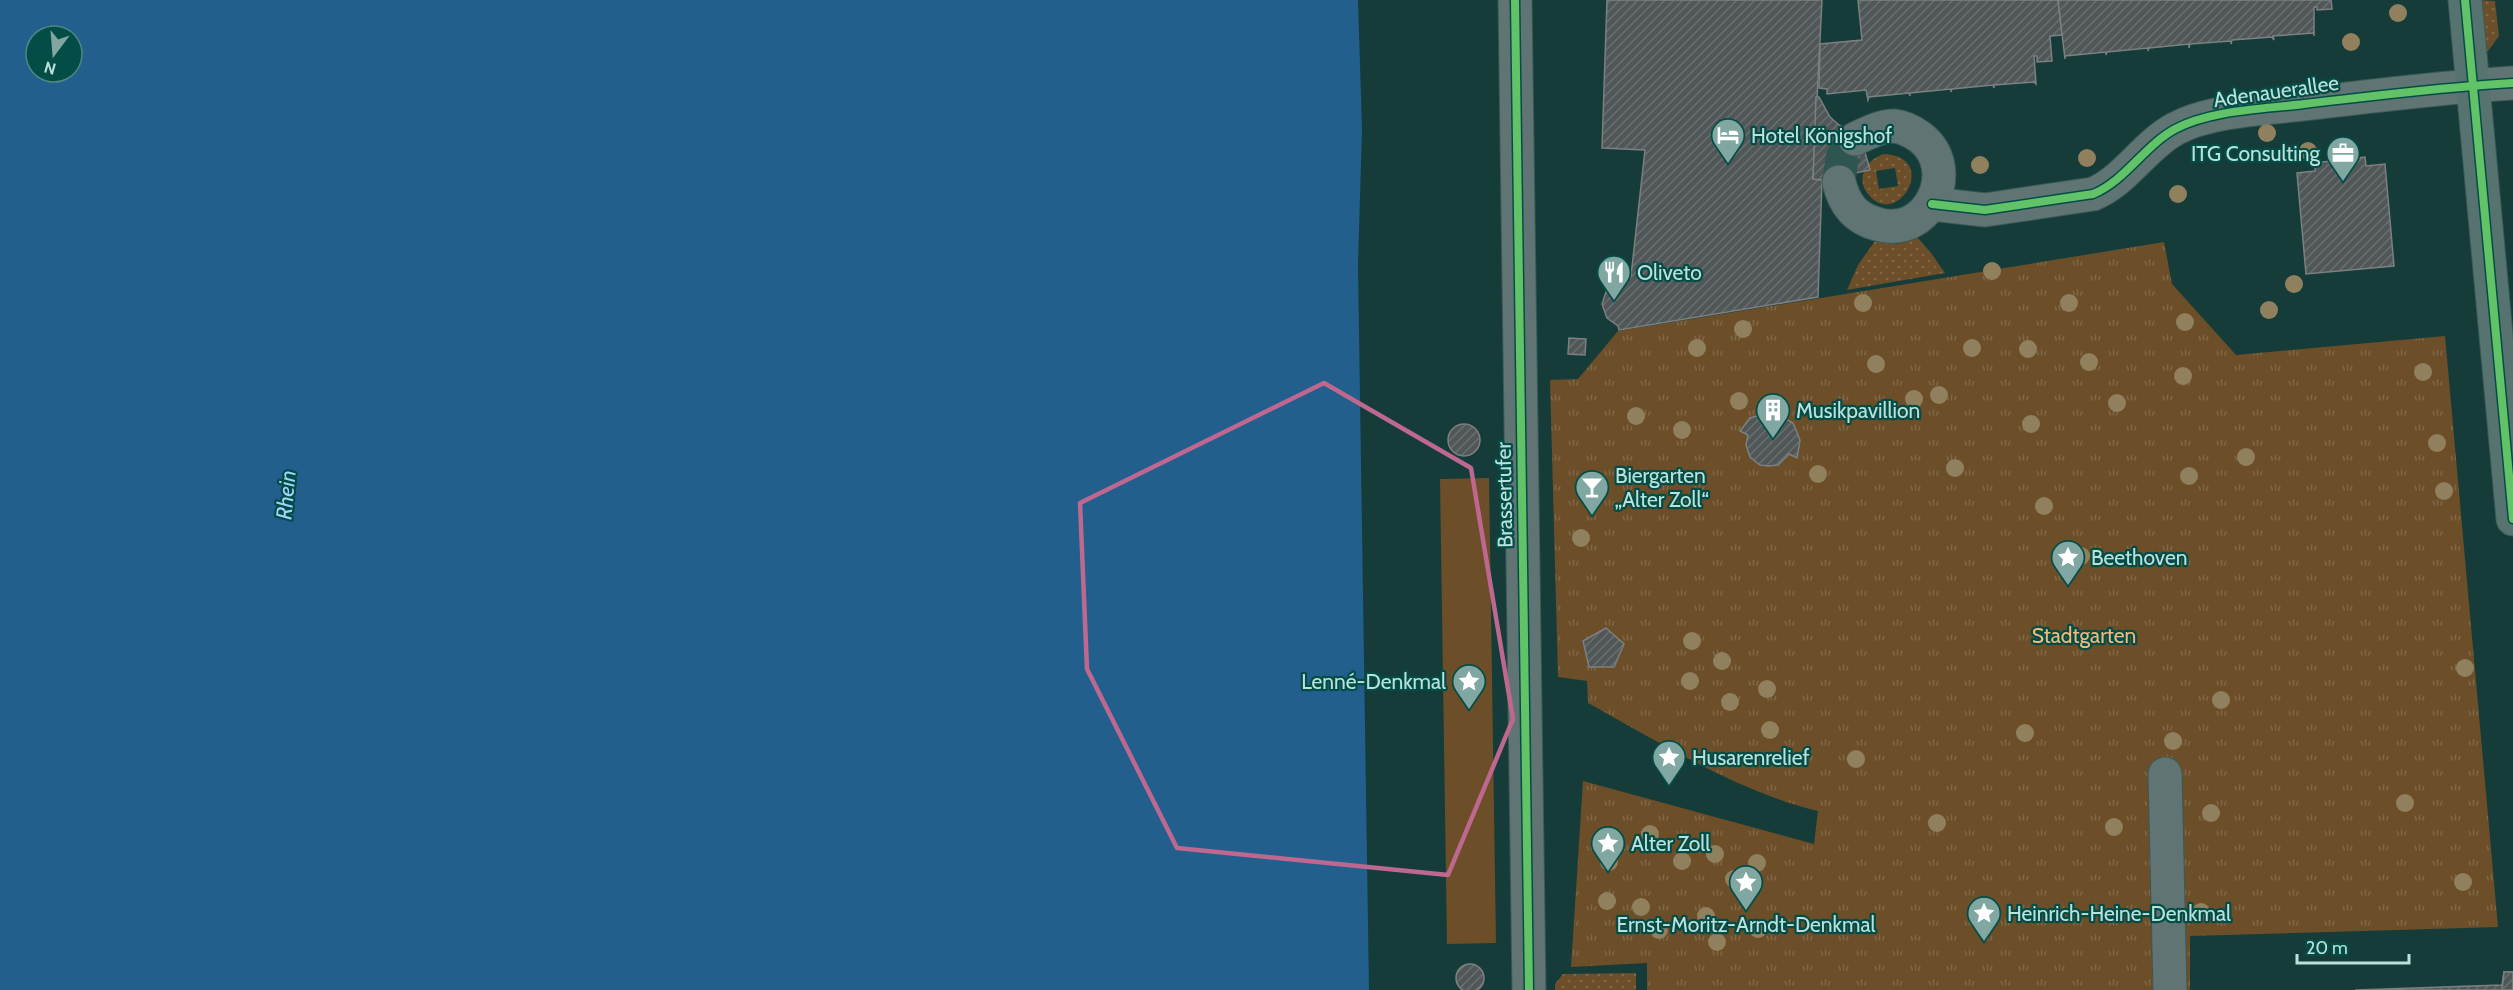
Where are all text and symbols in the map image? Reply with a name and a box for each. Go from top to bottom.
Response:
north arrow [24,24,84,84]
text: N [42,57,58,79]
street label: Adenauerallee [2212,70,2341,112]
hotel icon: Hotel Königshof [1710,117,1746,164]
place label: Hotel Königshof [1751,123,1892,148]
office icon: ITG Consulting [2325,135,2361,182]
place label: ITG Consulting [2191,141,2321,166]
restaurant icon: Oliveto [1596,254,1632,301]
place label: Oliveto [1637,260,1702,285]
building icon: Musikpavillion [1755,392,1791,439]
place label: Musikpavillion [1796,398,1920,423]
street label: Brassertufer [1491,441,1517,548]
place label: Biergarten „Alter Zoll“ [1615,463,1709,512]
water label: Rhein [270,469,302,521]
bar icon: Biergarten „Alter Zoll“ [1574,469,1610,516]
place icon: Beethoven [2050,539,2086,586]
place label: Beethoven [2091,545,2188,570]
park label: Stadtgarten [2032,623,2136,648]
place icon: Lenné-Denkmal [1451,663,1487,710]
place label: Lenné-Denkmal [1301,669,1446,694]
place icon: Husarenrelief [1651,739,1687,786]
place label: Husarenrelief [1692,745,1810,770]
place icon: Alter Zoll [1590,825,1626,872]
place label: Alter Zoll [1631,831,1710,856]
place icon: Ernst-Moritz-Arndt-Denkmal [1728,864,1764,911]
place icon: Heinrich-Heine-Denkmal [1966,895,2002,942]
place label: Heinrich-Heine-Denkmal [2007,901,2231,926]
place label: Ernst-Moritz-Arndt-Denkmal [1617,912,1875,937]
scale bar [2297,927,2410,965]
text: 20 m [2306,937,2348,959]

